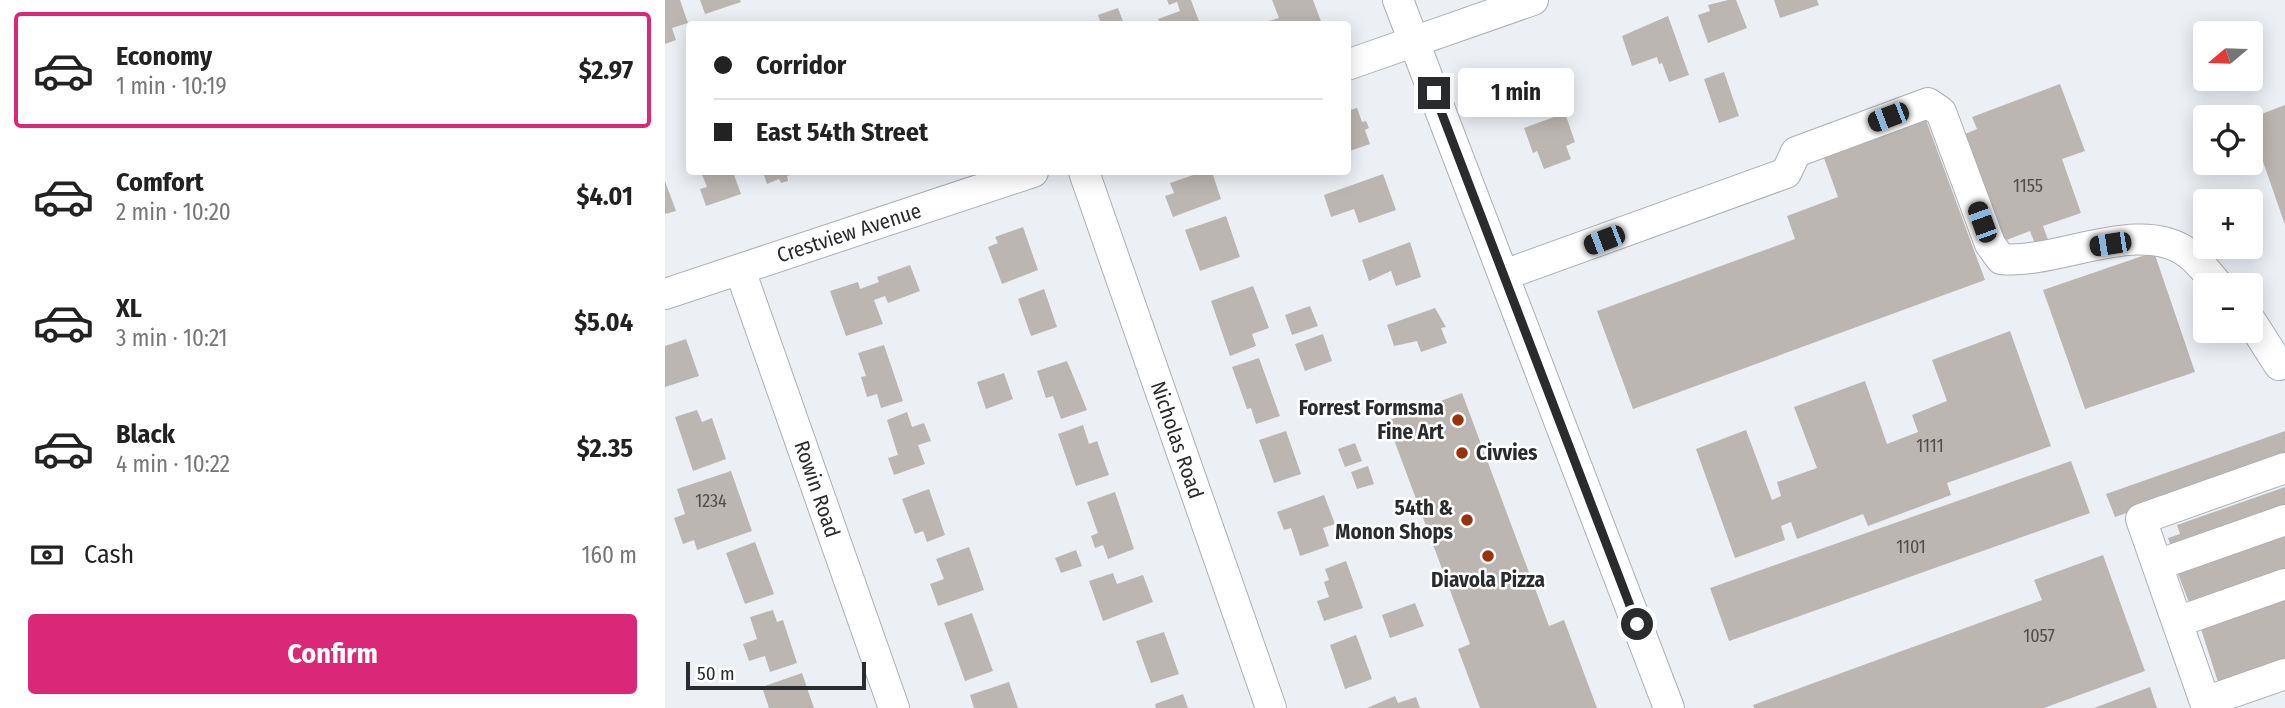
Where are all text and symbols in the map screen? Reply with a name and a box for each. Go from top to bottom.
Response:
north arrow [2193,21,2263,91]
map controls [2193,21,2263,343]
icon: car [32,39,95,102]
text: Economy [116,41,212,72]
text: Corridor [756,50,846,81]
text: $2.97 [579,55,633,86]
callout: 1 min [1459,68,1574,118]
text: 1 min · 10:19 [116,72,227,100]
route end [1418,77,1450,109]
text: 1 min [1491,78,1541,106]
car [1865,100,1912,134]
button: locate [2193,105,2263,175]
text: East 54th Street [756,117,928,148]
icon: car [32,165,95,228]
text: Comfort [116,167,204,198]
house number: 1155 [2013,175,2043,197]
text: $4.01 [576,181,633,212]
button: + [2193,189,2263,259]
street label: Crestview Avenue [774,197,924,269]
text: 2 min · 10:20 [116,198,231,226]
car [1965,199,2000,245]
car [1581,223,1628,257]
car [2088,230,2133,258]
button: − [2193,273,2263,343]
icon: car [32,291,95,354]
text: XL [116,293,142,324]
text: $5.04 [574,307,633,338]
text: 3 min · 10:21 [116,324,228,352]
street label: Nicholas Road [1145,378,1209,502]
place label: Forrest Formsma Fine Art [1299,395,1445,445]
marker: Forrest Formsma Fine Art [1450,412,1466,428]
icon: car [32,417,95,480]
text: Black [116,419,175,450]
text: $2.35 [577,433,633,464]
house number: 1111 [1916,435,1944,457]
street label: Rowin Road [788,437,846,541]
place label: Civvies [1476,440,1537,466]
marker: Civvies [1454,445,1470,461]
text: 4 min · 10:22 [116,450,230,478]
house number: 1234 [695,490,727,512]
place label: 54th & Monon Shops [1335,495,1453,545]
marker: 54th & Monon Shops [1459,512,1475,528]
icon: cash [28,536,66,574]
house number: 1101 [1896,536,1926,558]
text: Cash [84,539,134,570]
text: 160 m [582,541,637,569]
marker: Diavola Pizza [1480,548,1496,564]
place label: Diavola Pizza [1431,567,1545,593]
route start [1621,608,1653,640]
button: Confirm [28,614,637,694]
house number: 1057 [2023,625,2055,647]
scale bar [686,659,866,691]
text: 50 m [697,662,735,685]

